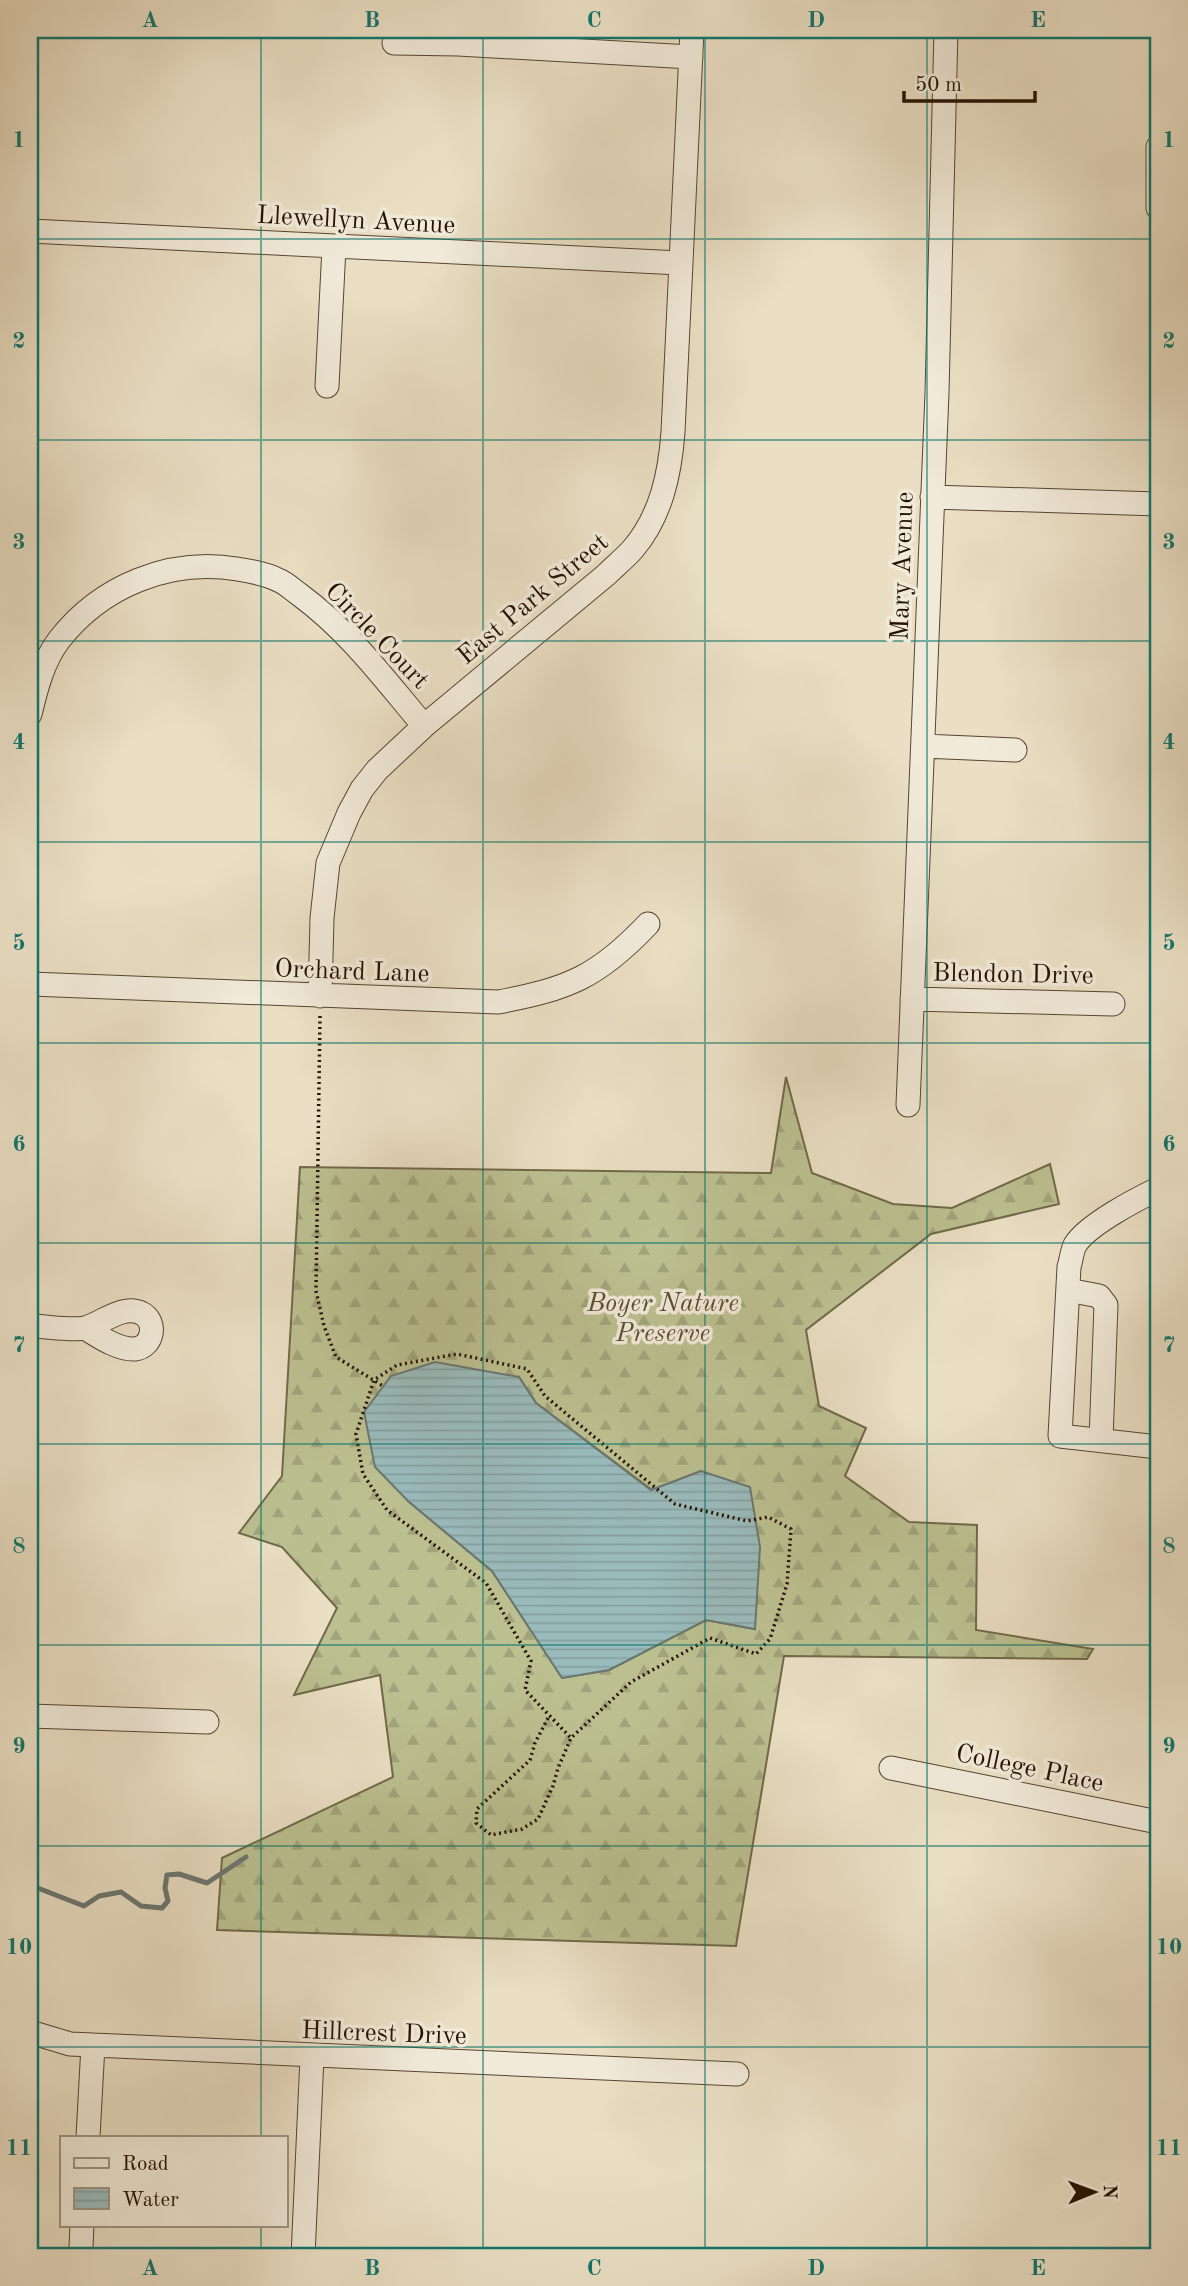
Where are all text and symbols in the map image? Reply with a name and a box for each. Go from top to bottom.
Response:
text: A [141,9,159,32]
text: B [364,9,380,32]
text: C [586,9,602,32]
text: D [807,9,825,32]
text: E [1030,9,1046,32]
scale bar [904,60,1036,104]
text: 50 m [915,75,962,96]
text: 1 [12,129,26,152]
text: 1 [1162,129,1176,152]
street label: Llewellyn Avenue [256,203,456,239]
text: 2 [12,330,26,353]
text: 2 [1162,330,1176,353]
street label: Mary Avenue [887,491,919,641]
street label: East Park Street [453,529,614,670]
text: 3 [12,531,26,554]
text: 3 [1162,531,1176,554]
street label: Circle Court [320,578,433,695]
text: 4 [12,731,26,754]
text: 4 [1162,731,1176,754]
text: 5 [12,932,26,955]
text: 5 [1162,932,1176,955]
street label: Orchard Lane [274,956,430,988]
street label: Blendon Drive [932,961,1094,989]
text: 6 [12,1133,26,1156]
text: 6 [1162,1133,1176,1156]
park label: Boyer Nature Preserve [586,1291,739,1347]
text: 7 [12,1334,26,1357]
text: 7 [1162,1334,1176,1357]
text: 8 [12,1535,26,1558]
text: 8 [1162,1535,1176,1558]
text: 9 [12,1735,26,1758]
text: 9 [1162,1735,1176,1758]
street label: College Place [953,1741,1106,1797]
text: 10 [6,1936,32,1959]
text: 10 [1156,1936,1182,1959]
street label: Hillcrest Drive [301,2018,467,2050]
legend [60,2136,287,2226]
text: 11 [6,2137,32,2160]
text: 11 [1156,2137,1182,2160]
text: Road [122,2154,169,2175]
north arrow [1058,2156,1128,2226]
text: N [1099,2184,1118,2200]
text: Water [122,2190,179,2211]
text: A [141,2257,159,2280]
text: B [364,2257,380,2280]
text: C [586,2257,602,2280]
text: D [807,2257,825,2280]
text: E [1030,2257,1046,2280]

